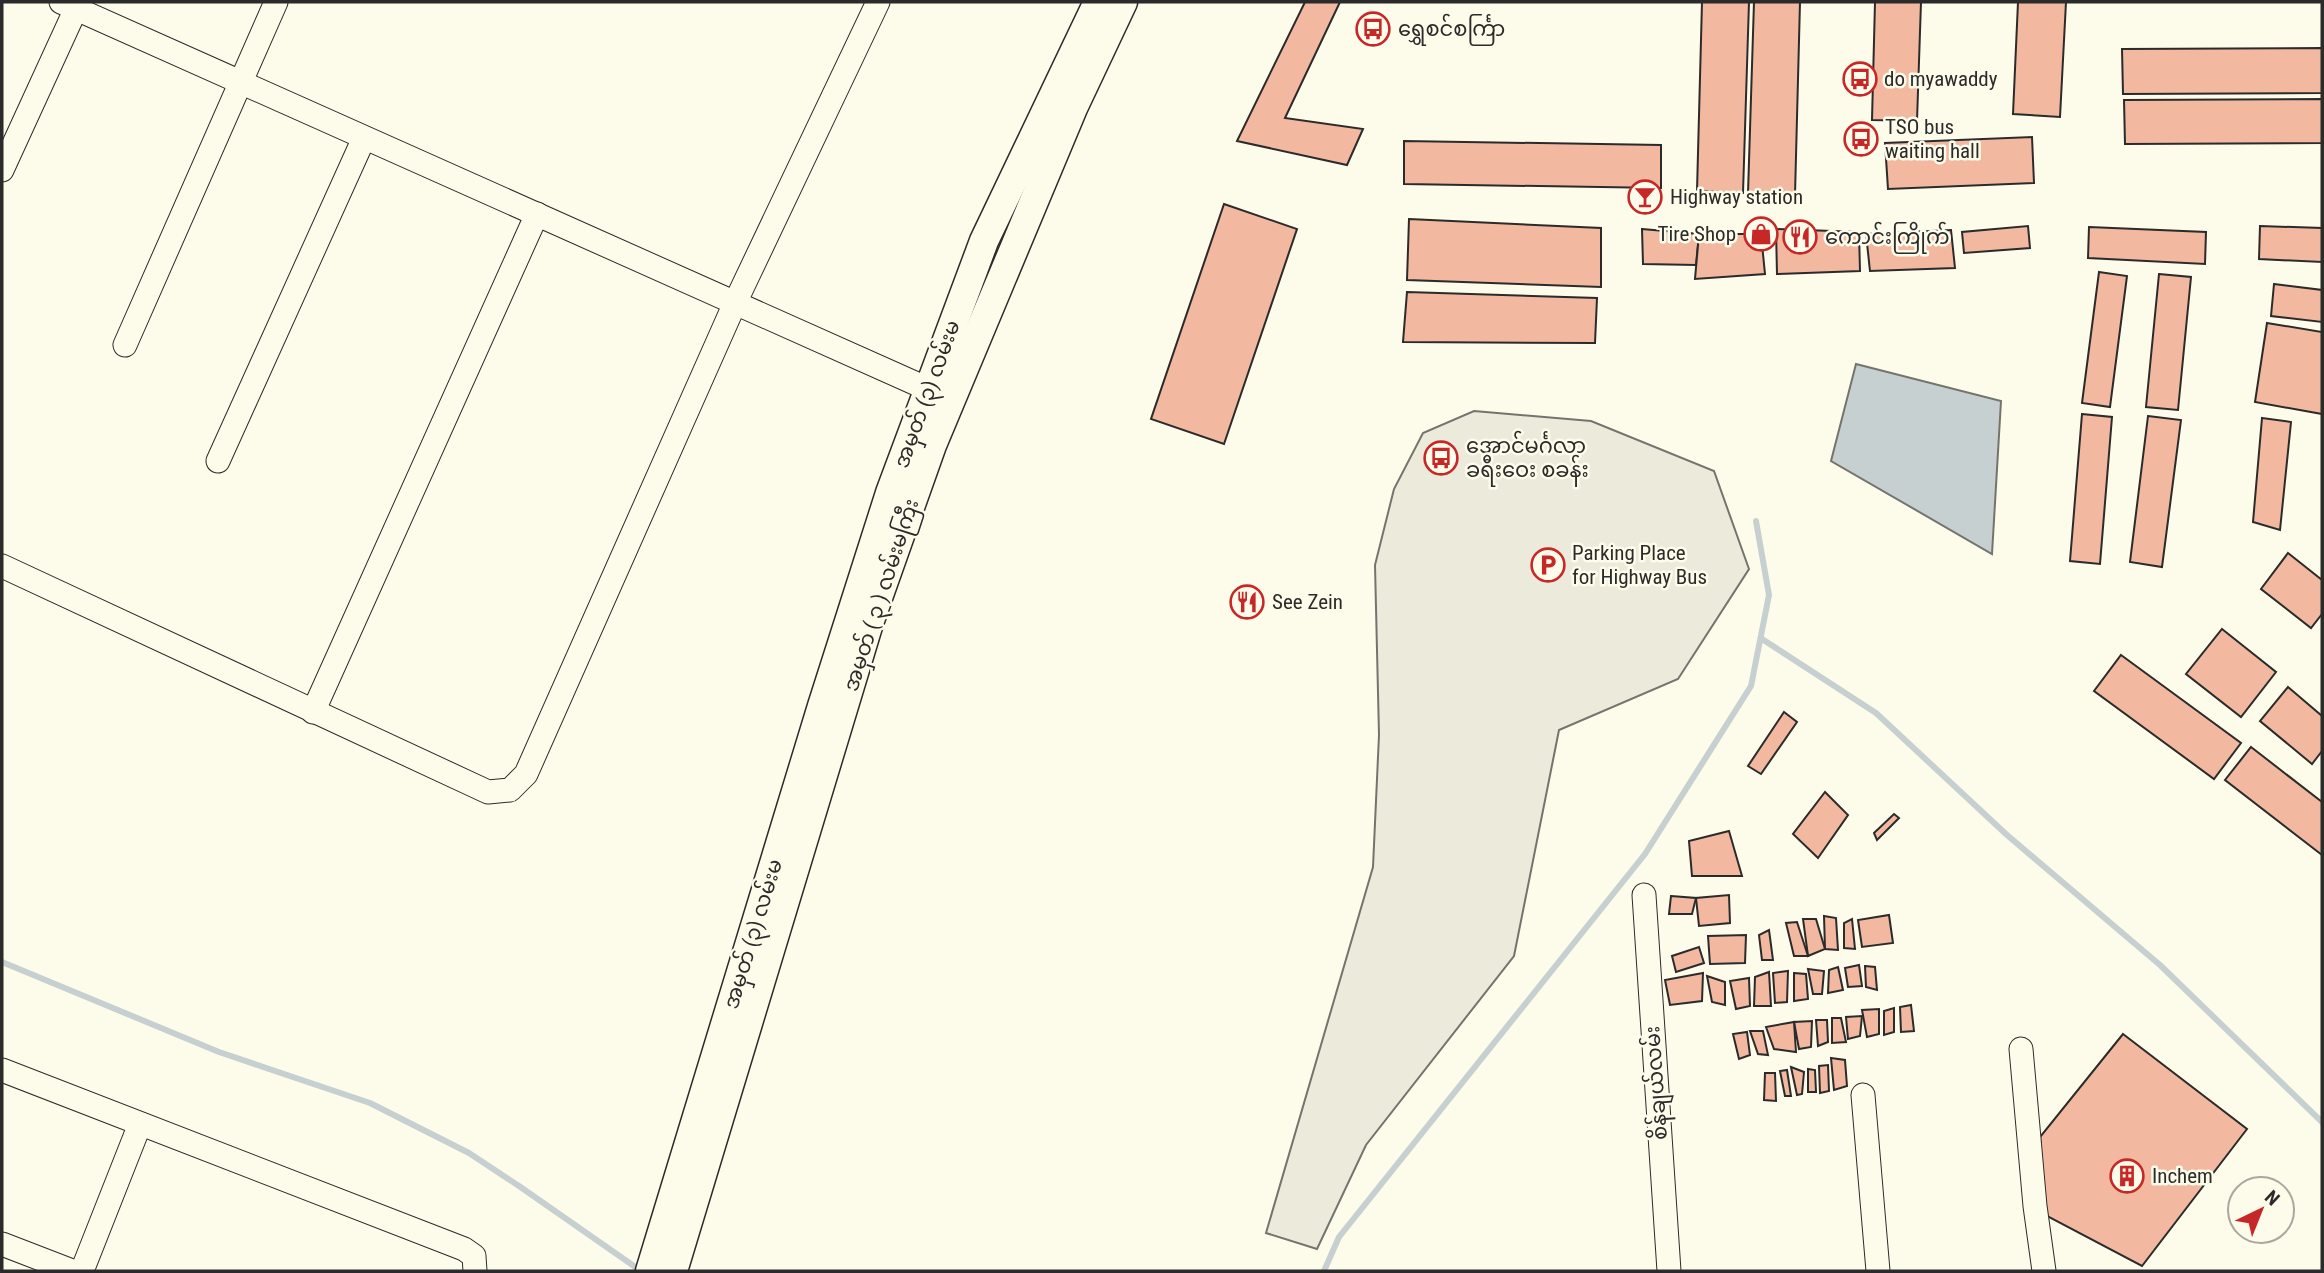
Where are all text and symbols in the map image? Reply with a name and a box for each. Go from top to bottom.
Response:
bus stop icon: ရွှေစင်စင်္ကြာ [1354,10,1392,48]
place label: ရွှေစင်စင်္ကြာ [1398,13,1505,46]
bus stop icon: do myawaddy [1841,60,1879,98]
place label: do myawaddy [1884,67,1998,91]
place label: TSO bus waiting hall [1885,115,1980,163]
bus stop icon: TSO bus waiting hall [1842,120,1880,158]
bar icon: Highway station [1626,178,1664,216]
place label: Highway station [1670,185,1803,209]
shop icon: Tire Shop [1742,215,1780,253]
restaurant icon: ကောင်းကြိုက် [1781,218,1819,256]
place label: ကောင်းကြိုက် [1825,221,1950,254]
place label: Tire Shop [1657,222,1736,246]
street label: အမှတ် (၃) လမ်းမ [885,315,970,473]
place label: အောင်မင်္ဂလာ ခရီးဝေး စခန်း [1466,430,1589,487]
bus stop icon: အောင်မင်္ဂလာ ခရီးဝေး စခန်း [1422,439,1460,477]
street label: အမှတ် ( ၃ ) လမ်းမကြီး [835,495,928,696]
place label: Parking Place for Highway Bus [1572,541,1707,589]
parking icon: Parking Place for Highway Bus [1529,546,1567,584]
restaurant icon: See Zein [1228,583,1266,621]
place label: See Zein [1272,590,1343,614]
street label: အမှတ် (၃) လမ်းမ [715,855,792,1013]
street label: စိန်ချယ်လမ်း [1636,1025,1678,1141]
building icon: Inchem [2108,1157,2146,1195]
place label: Inchem [2152,1164,2213,1188]
north arrow [2226,1175,2296,1245]
text: N [2260,1186,2284,1210]

